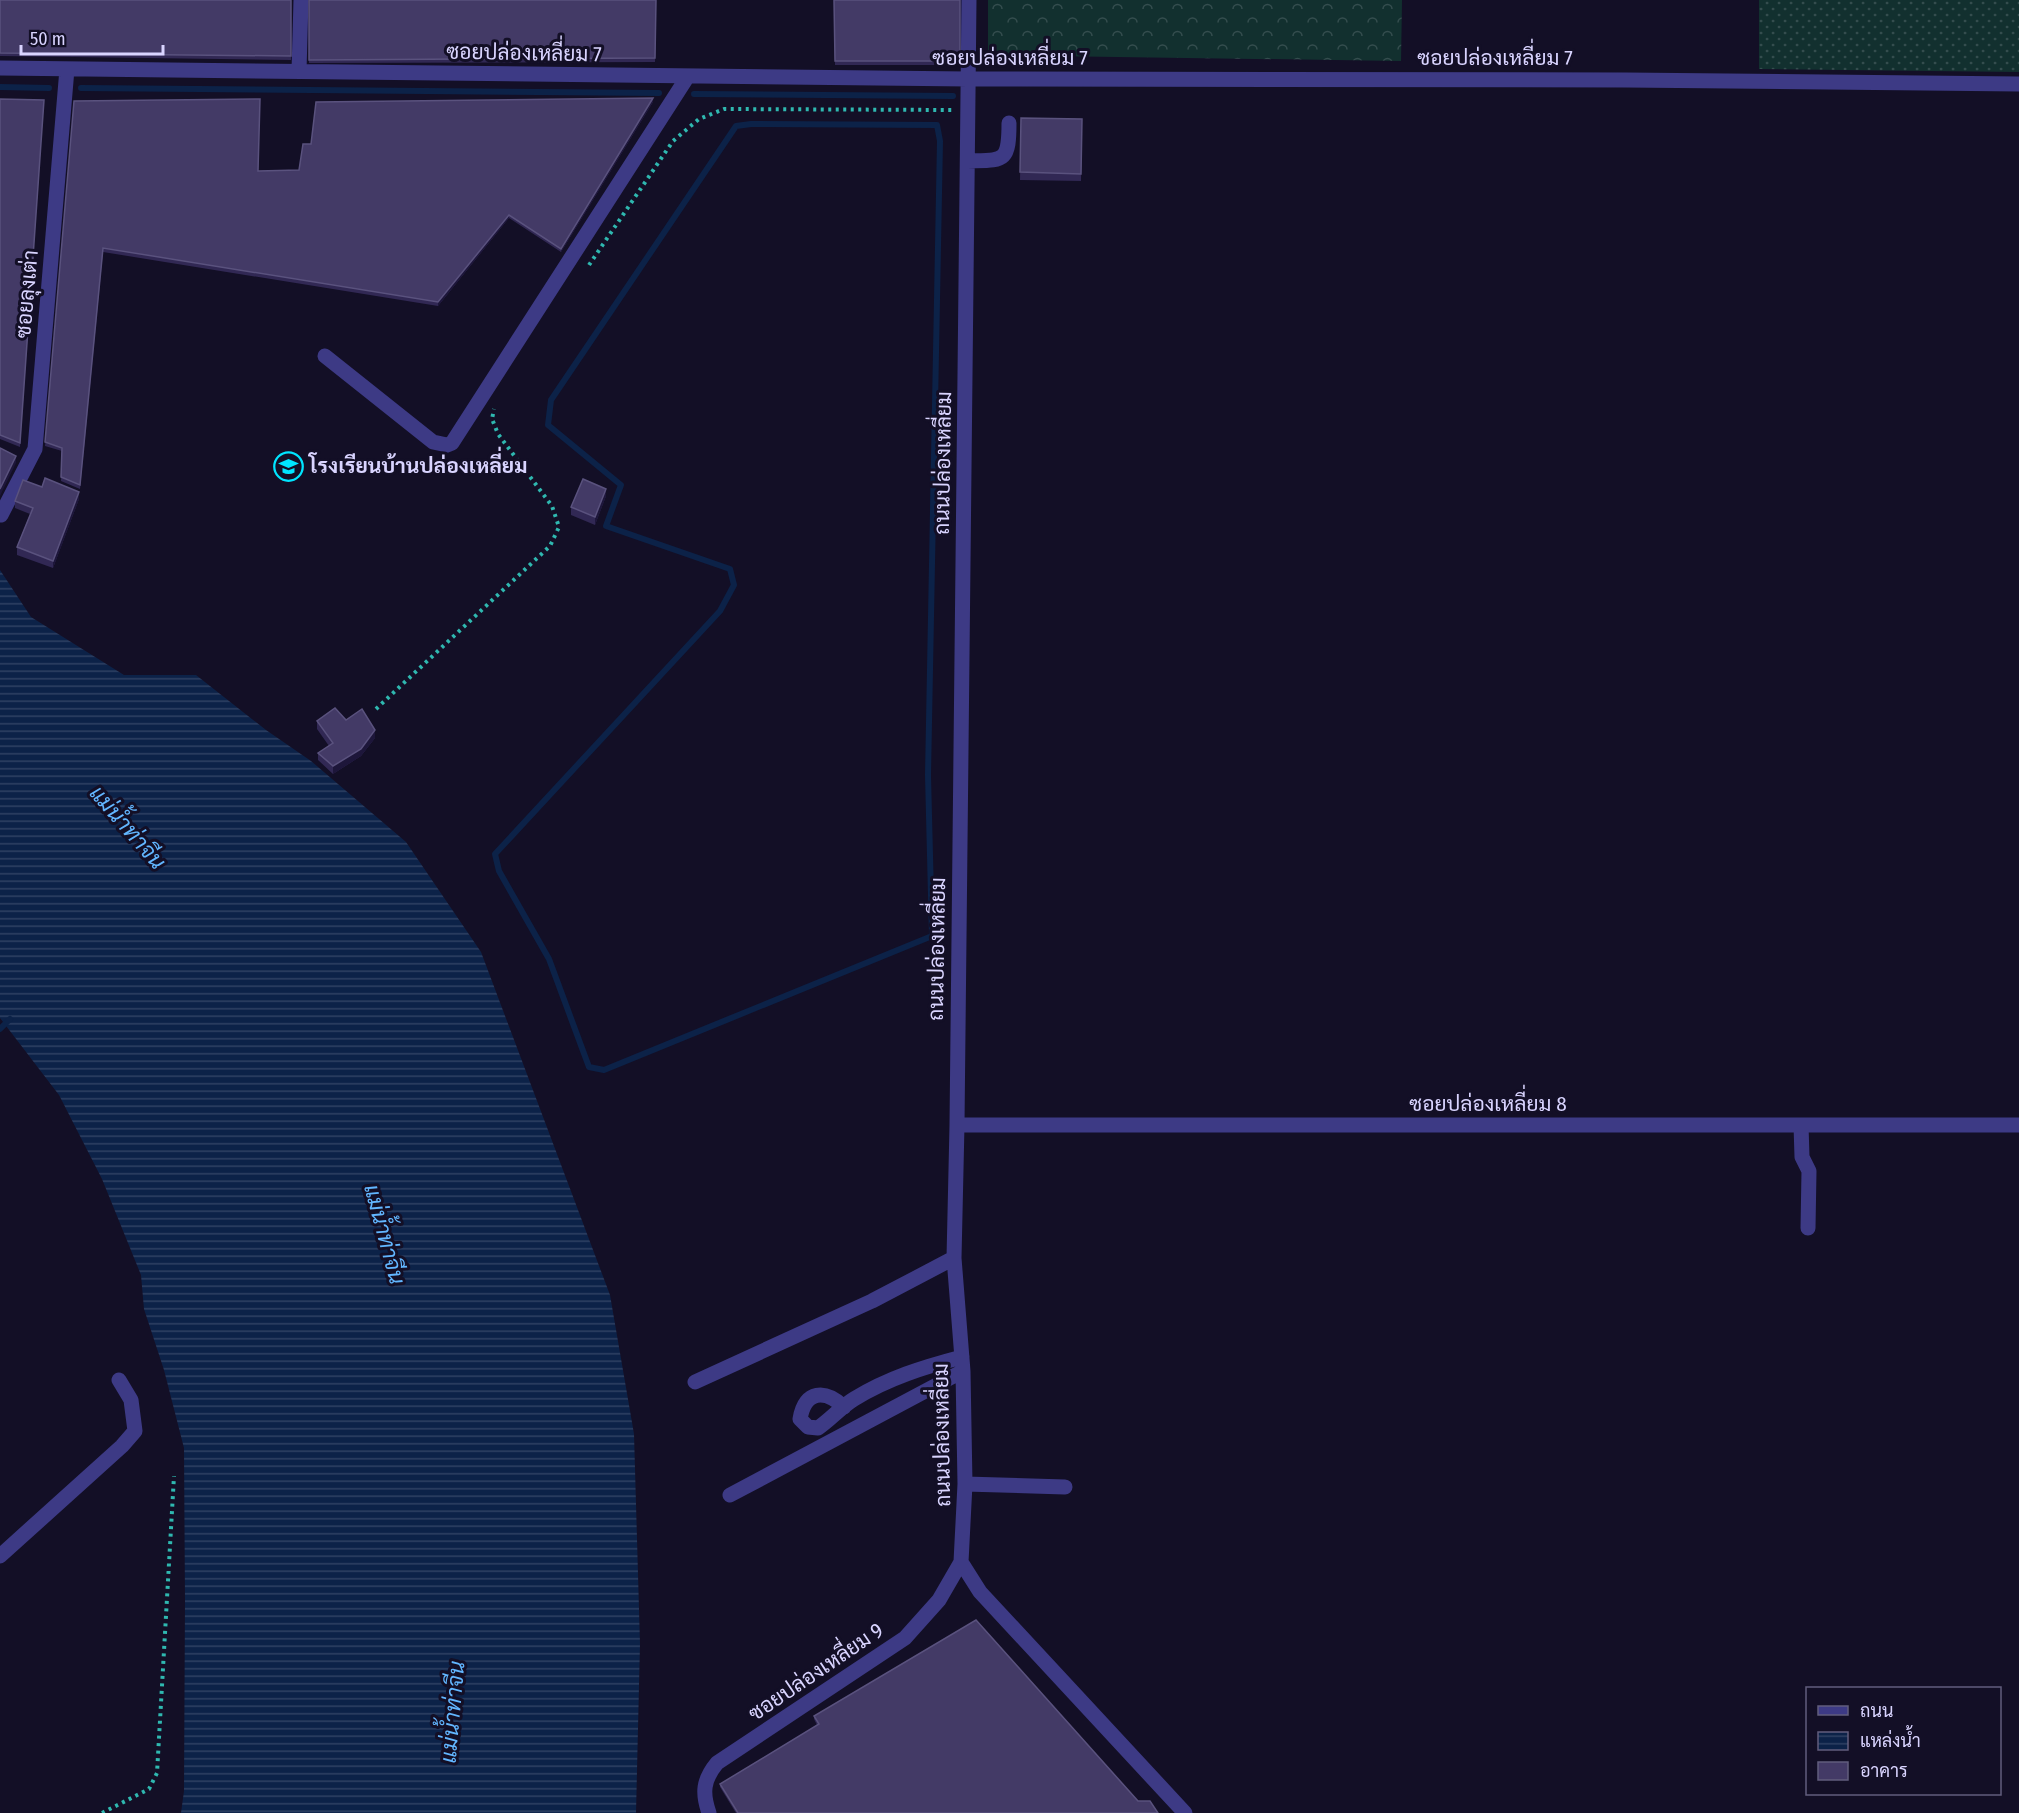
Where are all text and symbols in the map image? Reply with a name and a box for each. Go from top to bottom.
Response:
scale bar [21,18,164,56]
text: 50 m [30,28,66,50]
street label: ซอยปล่องเหลี่ยม 7 [446,32,602,67]
street label: ซอยปล่องเหลี่ยม 7 [932,38,1088,71]
street label: ซอยปล่องเหลี่ยม 7 [1417,38,1573,71]
street label: ซอยลุงเต่า [10,249,45,339]
street label: ถนนปล่องเหลี่ยม [922,391,957,535]
place label: โรงเรียนบ้านปล่องเหลี่ยม [307,446,527,479]
school or university icon: โรงเรียนบ้านปล่องเหลี่ยม [272,450,304,482]
water label: แม่น้ำท่าจีน [84,776,176,875]
street label: ถนนปล่องเหลี่ยม [916,877,951,1021]
street label: ซอยปล่องเหลี่ยม 8 [1409,1084,1567,1117]
water label: แม่น้ำท่าจีน [358,1180,417,1287]
street label: ถนนปล่องเหลี่ยม [921,1363,956,1507]
street label: ซอยปล่องเหลี่ยม 9 [740,1611,888,1727]
water label: แม่น้ำท่าจีน [429,1659,470,1764]
legend [1806,1687,2001,1795]
text: ถนน [1860,1700,1893,1722]
text: แหล่งน้ำ [1860,1725,1921,1752]
text: อาคาร [1860,1760,1908,1782]

